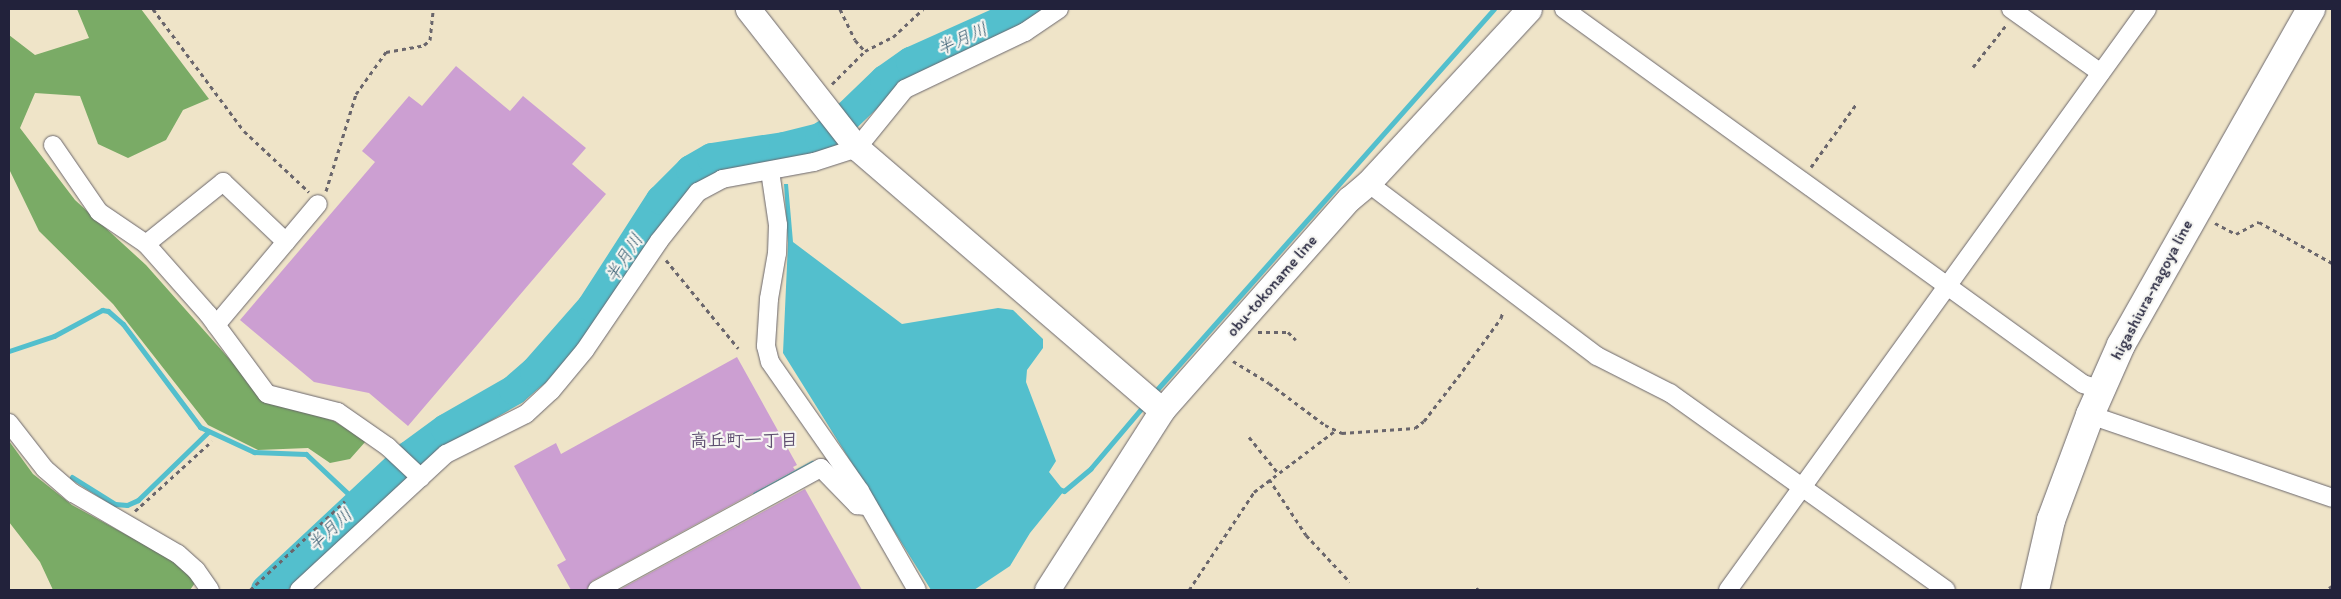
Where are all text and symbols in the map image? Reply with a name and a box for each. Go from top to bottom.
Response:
water label: 半月川 [933,18,991,60]
street label: higashiura-nagoya line [2107,217,2197,363]
water label: 半月川 [600,229,648,287]
street label: obu-tokoname line [1223,231,1321,341]
district label: 高丘町一丁目 [690,429,798,451]
water label: 半月川 [303,504,357,556]

